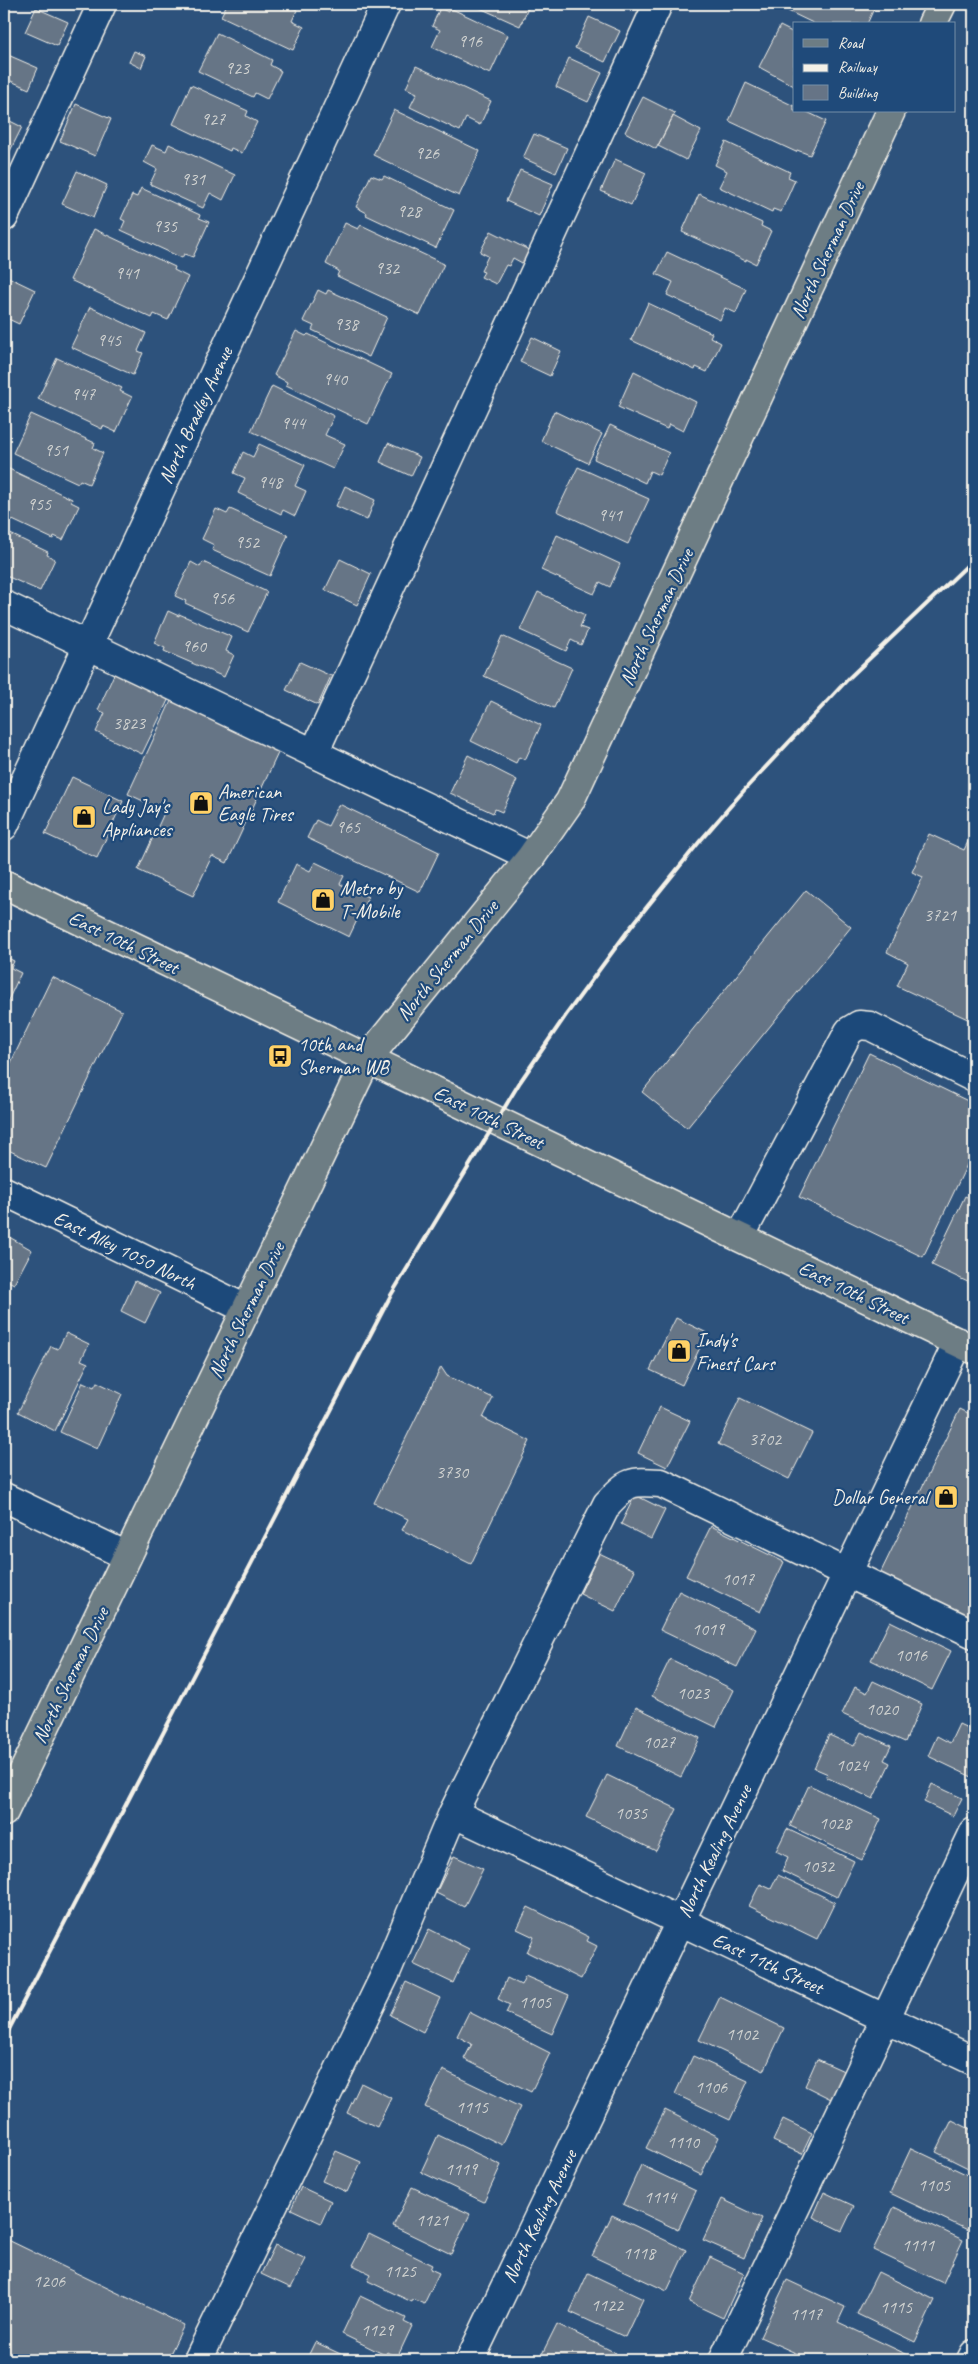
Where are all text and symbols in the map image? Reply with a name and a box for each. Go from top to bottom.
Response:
legend [793,22,956,112]
house number: 916 [458,30,483,52]
text: Road [838,34,865,53]
house number: 923 [225,57,251,79]
text: Railway [838,58,879,77]
text: Building [838,84,878,103]
house number: 927 [201,108,226,130]
house number: 926 [415,142,440,164]
house number: 931 [181,168,206,190]
street label: North Sherman Drive [785,176,871,323]
house number: 928 [397,200,423,222]
house number: 935 [153,215,178,237]
house number: 932 [375,257,401,279]
house number: 941 [115,262,140,284]
house number: 938 [334,313,360,335]
house number: 945 [97,329,122,351]
street label: North Bradley Avenue [153,341,239,488]
house number: 940 [323,368,349,390]
house number: 947 [71,383,96,405]
house number: 944 [281,412,307,434]
house number: 951 [44,439,69,461]
house number: 948 [258,471,284,493]
house number: 955 [27,493,52,515]
house number: 941 [598,504,623,526]
house number: 952 [235,531,261,553]
street label: North Sherman Drive [614,543,700,690]
house number: 956 [210,587,235,609]
house number: 960 [182,635,208,657]
house number: 3823 [113,712,147,734]
place label: American Eagle Tires [218,779,295,827]
shop icon: American Eagle Tires [188,790,214,816]
place label: Lady Jay's Appliances [102,794,174,842]
shop icon: Lady Jay's Appliances [71,804,97,830]
house number: 965 [336,816,361,838]
place label: Metro by T-Mobile [340,876,404,924]
shop icon: Metro by T-Mobile [310,887,336,913]
street label: North Sherman Drive [391,894,505,1026]
house number: 3721 [924,904,957,926]
street label: East 10th Street [65,905,185,981]
place label: 10th and Sherman WB [298,1032,391,1080]
bus stop icon: 10th and Sherman WB [267,1043,293,1069]
street label: East 10th Street [430,1080,550,1156]
street label: East Alley 1050 North [49,1205,201,1296]
street label: North Sherman Drive [203,1237,291,1382]
street label: East 10th Street [795,1255,915,1331]
place label: Indy's Finest Cars [696,1328,777,1376]
shop icon: Indy's Finest Cars [666,1338,692,1364]
house number: 3702 [749,1428,783,1450]
house number: 3730 [436,1461,470,1483]
shop icon: Dollar General [933,1484,959,1510]
place label: Dollar General [832,1485,932,1510]
house number: 1017 [722,1568,755,1590]
street label: North Sherman Drive [27,1602,115,1747]
house number: 1019 [692,1618,726,1640]
house number: 1016 [895,1644,928,1666]
house number: 1023 [677,1682,711,1704]
house number: 1020 [866,1698,900,1720]
house number: 1027 [643,1731,676,1753]
house number: 1024 [836,1754,870,1776]
street label: North Kealing Avenue [671,1779,758,1922]
house number: 1035 [615,1802,648,1824]
house number: 1028 [819,1812,853,1834]
house number: 1032 [802,1855,836,1877]
street label: East 11th Street [708,1927,829,2001]
house number: 1105 [519,1991,552,2013]
house number: 1102 [726,2023,760,2045]
house number: 1106 [695,2076,728,2098]
house number: 1115 [456,2096,489,2118]
house number: 1110 [667,2131,701,2153]
street label: North Kealing Avenue [496,2144,583,2287]
house number: 1119 [445,2158,479,2180]
house number: 1105 [918,2174,951,2196]
house number: 1114 [644,2186,678,2208]
house number: 1121 [416,2209,449,2231]
house number: 1111 [902,2234,935,2256]
house number: 1118 [623,2242,657,2264]
house number: 1125 [384,2260,417,2282]
house number: 1206 [33,2270,66,2292]
house number: 1122 [591,2294,625,2316]
house number: 1115 [880,2296,913,2318]
house number: 1117 [790,2303,823,2325]
house number: 1129 [361,2319,395,2341]

